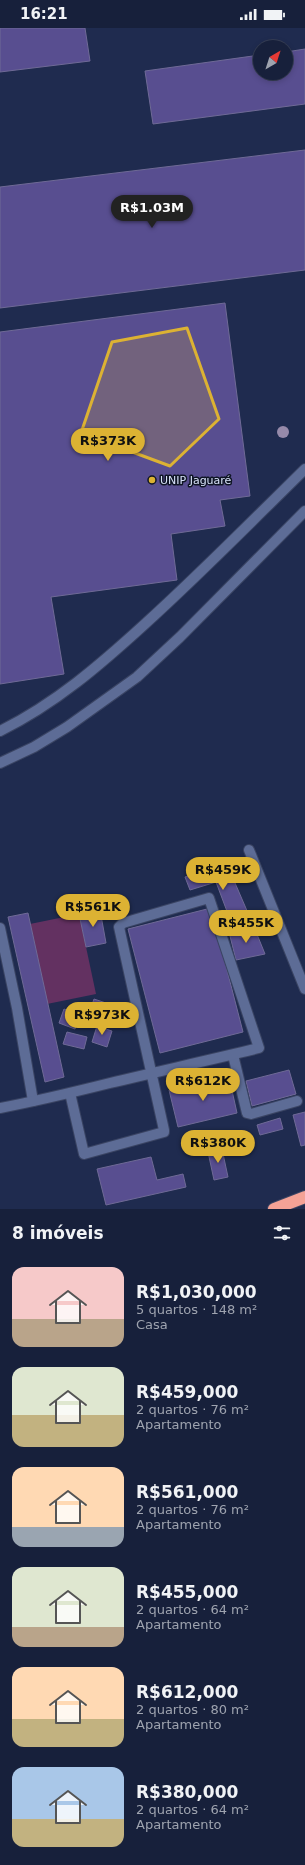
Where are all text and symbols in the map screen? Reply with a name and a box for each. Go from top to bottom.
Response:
text: 16:21 [20,5,68,23]
north arrow [253,40,293,80]
map controls [253,40,293,80]
pin: R$1.03M [115,195,189,229]
text: R$1.03M [120,200,184,215]
pin: R$373K [75,428,141,462]
text: R$373K [80,433,136,448]
place label: UNIP Jaguaré [160,474,232,487]
marker: UNIP Jaguaré [147,475,157,485]
pin: R$459K [190,857,256,891]
text: R$459K [195,862,251,877]
pin: R$561K [60,894,126,928]
text: R$561K [65,899,121,914]
pin: R$455K [213,910,279,944]
text: R$455K [218,915,274,930]
pin: R$973K [69,1002,135,1036]
text: R$973K [74,1007,130,1022]
pin: R$612K [170,1068,236,1102]
text: R$612K [175,1073,231,1088]
pin: R$380K [185,1130,251,1164]
text: R$380K [190,1135,246,1150]
icon: filters [271,1222,293,1244]
text: 8 imóveis [12,1223,104,1243]
text: R$1,030,000 [136,1282,257,1302]
icon: home [44,1283,92,1331]
text: 5 quartos · 148 m² [136,1302,257,1317]
text: Casa [136,1317,168,1332]
text: R$459,000 [136,1382,238,1402]
icon: home [44,1383,92,1431]
text: 2 quartos · 76 m² [136,1402,249,1417]
text: Apartamento [136,1417,221,1432]
text: R$561,000 [136,1482,238,1502]
icon: home [44,1483,92,1531]
text: 2 quartos · 76 m² [136,1502,249,1517]
text: Apartamento [136,1517,221,1532]
text: R$455,000 [136,1582,238,1602]
icon: home [44,1583,92,1631]
text: 2 quartos · 64 m² [136,1602,249,1617]
text: Apartamento [136,1617,221,1632]
text: R$612,000 [136,1682,238,1702]
icon: home [44,1683,92,1731]
text: 2 quartos · 80 m² [136,1702,249,1717]
text: Apartamento [136,1717,221,1732]
text: R$380,000 [136,1782,238,1802]
icon: home [44,1783,92,1831]
text: 2 quartos · 64 m² [136,1802,249,1817]
text: Apartamento [136,1817,221,1832]

